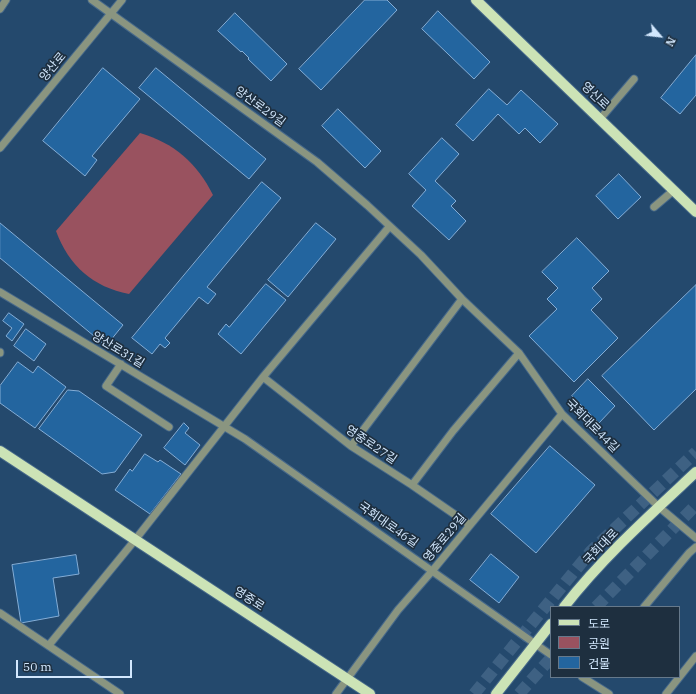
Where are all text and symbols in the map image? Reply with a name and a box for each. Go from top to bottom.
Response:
north arrow [640,16,680,56]
text: N [662,34,679,49]
street label: 양산로 [37,50,69,84]
street label: 영신로 [578,79,612,113]
street label: 양산로29길 [232,84,288,130]
street label: 양산로31길 [89,329,147,371]
street label: 국회대로44길 [562,396,622,456]
street label: 영중로27길 [343,423,399,467]
street label: 국회대로46길 [355,499,421,551]
street label: 영중로29길 [421,511,469,565]
street label: 국회대로 [580,526,622,568]
street label: 영중로 [231,584,267,614]
legend [550,606,680,678]
text: 도로 [588,616,610,631]
text: 공원 [588,636,610,651]
scale bar [18,652,134,678]
text: 건물 [588,656,610,671]
text: 50 m [23,659,52,674]

